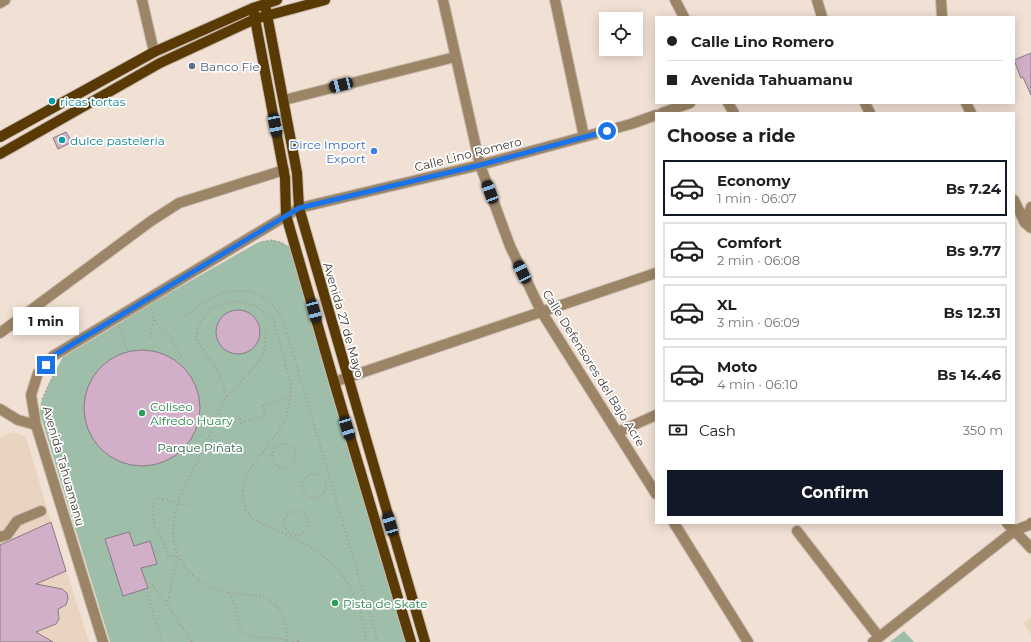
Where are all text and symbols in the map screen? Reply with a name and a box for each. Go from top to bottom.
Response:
map controls [599,12,643,56]
button: locate [599,12,643,56]
text: Calle Lino Romero [691,32,834,51]
place label: Banco Fie [200,59,260,74]
marker: Banco Fie [187,61,197,71]
text: Avenida Tahuamanu [691,70,853,89]
car [328,76,354,94]
place label: ricas tortas [60,94,126,109]
marker: ricas tortas [47,96,57,106]
car [267,112,283,138]
route start [598,122,616,140]
text: Choose a ride [667,125,795,147]
place label: dulce pasteleria [70,133,165,148]
street label: Calle Lino Romero [413,133,523,175]
marker: dulce pasteleria [57,135,67,145]
place label: Dirce Import Export [289,137,366,166]
marker: Dirce Import Export [369,146,379,156]
icon: car [669,170,705,206]
text: Economy [717,171,790,190]
car [480,179,500,205]
text: Bs 7.24 [946,179,1001,198]
text: 1 min · 06:07 [717,190,797,206]
icon: car [669,232,705,268]
text: Comfort [717,233,782,252]
text: Bs 9.77 [946,241,1001,260]
text: 2 min · 06:08 [717,252,800,268]
car [511,259,533,285]
street label: Avenida 27 de Mayo [320,261,368,379]
street label: Calle Defensores del Bajo Acre [539,287,649,449]
icon: car [669,294,705,330]
text: XL [717,295,736,314]
car [305,298,323,324]
text: Bs 12.31 [944,303,1001,322]
callout: 1 min [13,307,79,335]
text: 1 min [28,313,64,329]
text: 3 min · 06:09 [717,314,800,330]
route end [37,356,55,374]
icon: car [669,356,705,392]
text: Moto [717,357,757,376]
text: Bs 14.46 [937,365,1001,384]
text: 4 min · 06:10 [717,376,798,392]
place label: Coliseo Alfredo Huary [150,399,233,428]
street label: Avenida Tahuamanu [40,404,88,528]
marker: Coliseo Alfredo Huary [137,408,147,418]
car [338,415,356,441]
icon: cash [667,419,689,441]
text: Cash [699,421,736,440]
text: 350 m [963,422,1003,438]
park label: Parque Piñata [157,440,243,455]
button: Confirm [667,470,1003,516]
car [381,511,399,537]
place label: Pista de Skate [343,596,428,611]
marker: Pista de Skate [330,598,340,608]

